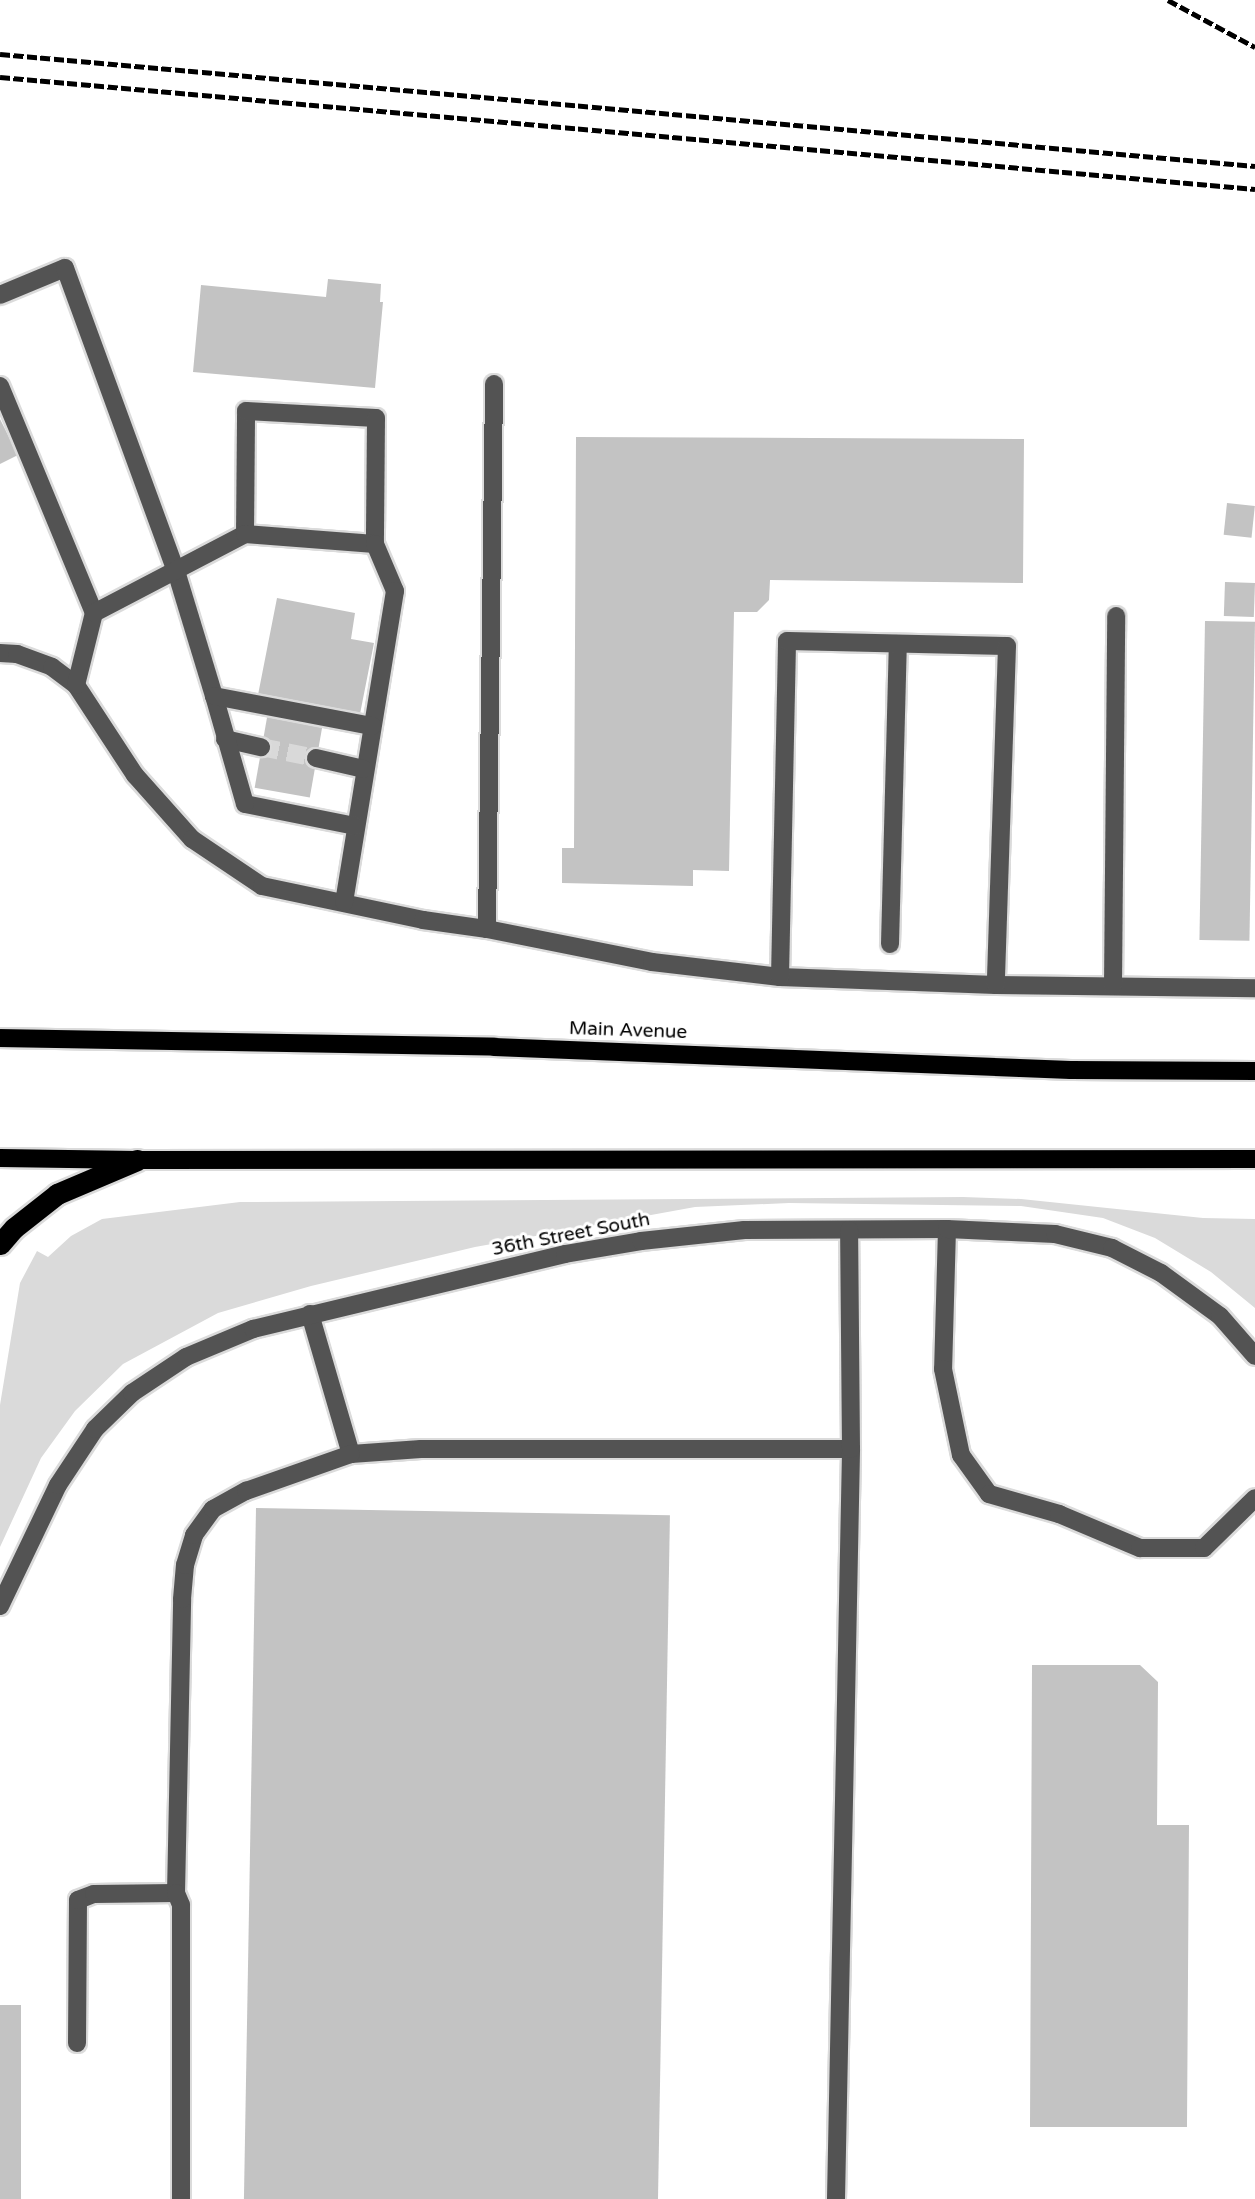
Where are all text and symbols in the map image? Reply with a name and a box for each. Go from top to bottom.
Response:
street label: Main Avenue [569,1018,687,1044]
street label: 36th Street South [490,1208,652,1262]

